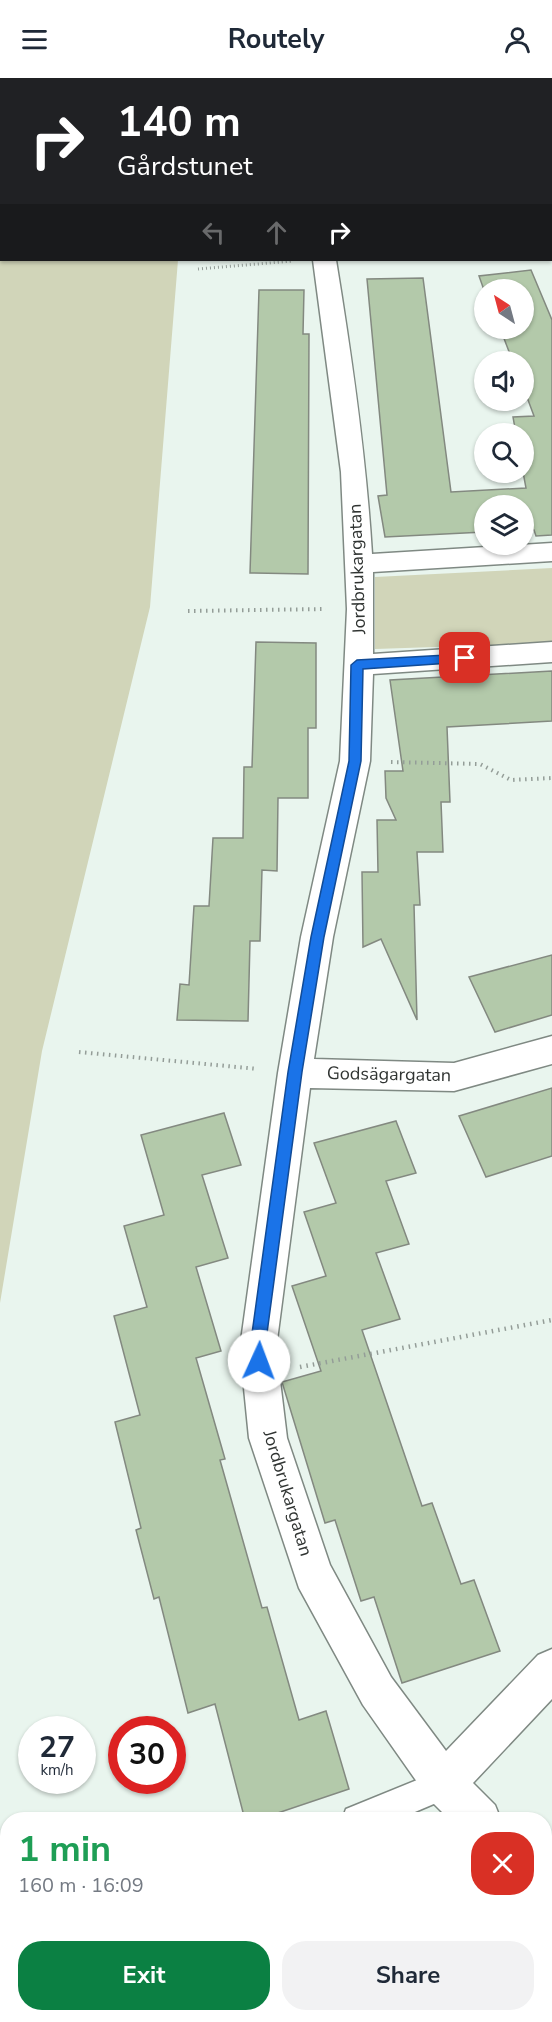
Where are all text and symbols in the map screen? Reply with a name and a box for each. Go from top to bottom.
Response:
text: Routely [228,21,324,58]
icon: menu [18,23,51,56]
icon: person [501,23,534,56]
text: 140 m [117,94,241,151]
icon: right [18,102,96,180]
text: Gårdstunet [117,148,253,185]
icon: left [197,216,230,249]
icon: ahead [260,216,293,249]
icon: right [323,216,356,249]
north arrow [474,279,534,339]
map controls [474,279,534,555]
button: sound [474,351,534,411]
button: search [474,423,534,483]
button: layers [474,495,534,555]
street label: Jordbrukargatan [343,503,371,636]
pin [439,632,490,683]
icon: arrive [448,641,481,674]
street label: Godsägargatan [327,1061,451,1087]
position arrow [227,1329,291,1393]
street label: Jordbrukargatan [257,1426,319,1559]
speed limit sign: 30 [108,1716,186,1794]
text: 27 [39,1727,75,1768]
text: km/h [40,1760,74,1780]
text: 1 min [18,1825,111,1874]
button: close [471,1832,534,1895]
text: 160 m · 16:09 [18,1872,144,1899]
button: Exit [18,1941,270,2010]
button: Share [282,1941,534,2010]

